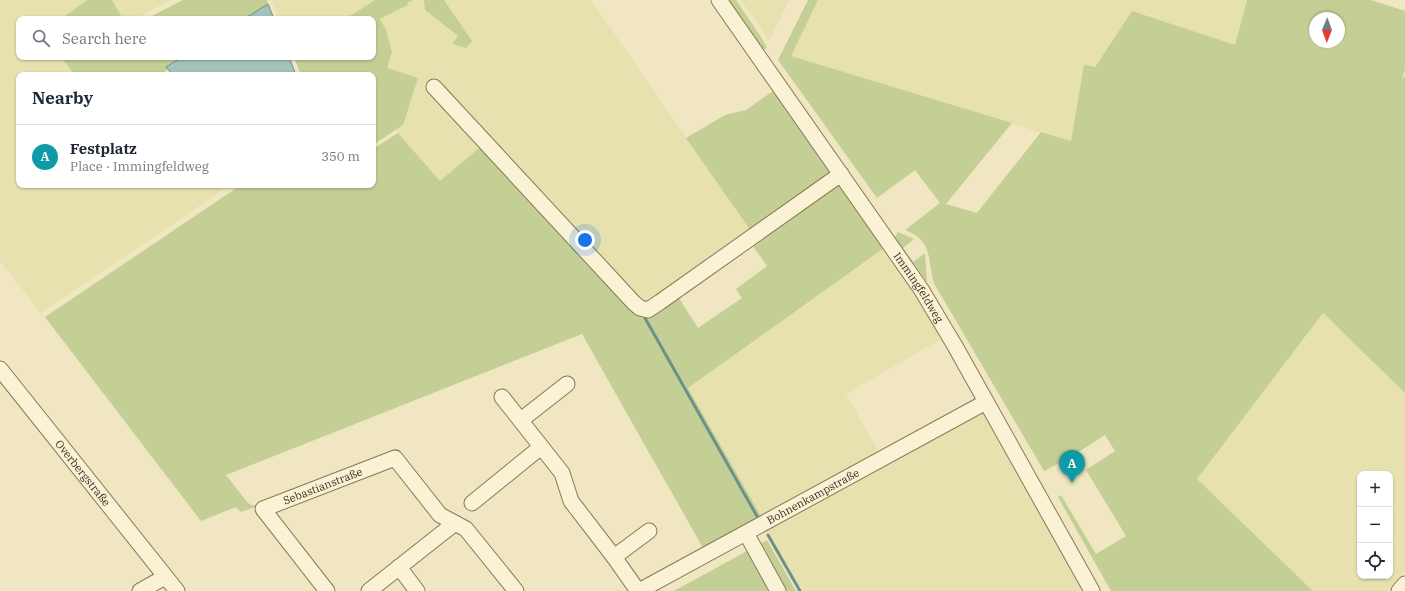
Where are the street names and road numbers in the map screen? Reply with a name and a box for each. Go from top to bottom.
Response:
street label: Immingfeldweg [890,250,947,325]
street label: Overbergstraße [52,437,114,509]
street label: Sebastianstraße [281,464,364,508]
street label: Bohnenkampstraße [764,465,862,527]

